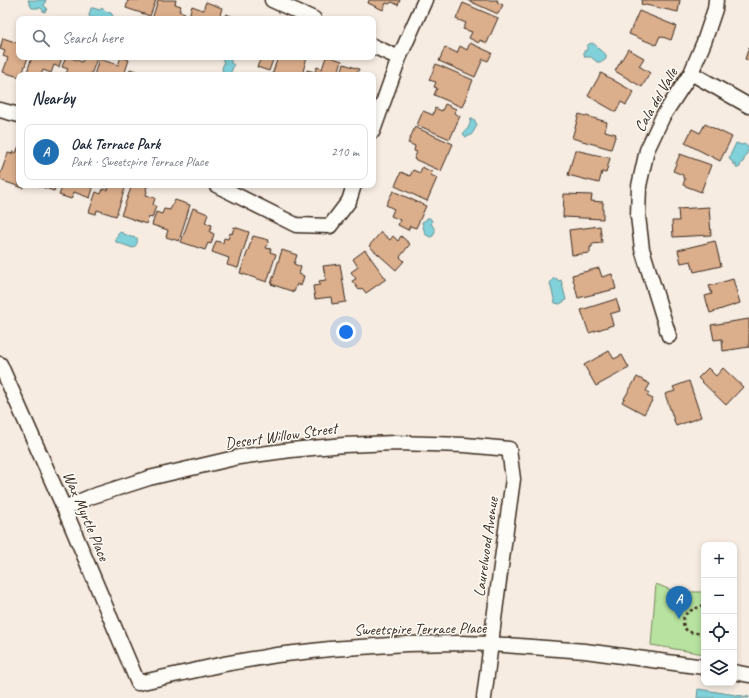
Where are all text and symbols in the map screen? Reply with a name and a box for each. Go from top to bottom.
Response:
search box [16,16,376,60]
icon: search [30,27,52,49]
text: Search here [62,29,123,48]
street label: Cala del Valle [630,63,683,135]
text: Nearby [32,88,75,109]
text: Oak Terrace Park [71,135,160,154]
text: A [43,144,49,160]
text: 210 m [331,144,359,160]
text: Park · Sweetspire Terrace Place [71,154,208,170]
your location [336,322,356,342]
street label: Desert Willow Street [224,418,341,454]
street label: Wax Myrtle Place [58,468,114,565]
street label: Laurelwood Avenue [469,494,503,598]
map controls [701,542,737,686]
button: + [701,542,737,578]
button: − [701,578,737,614]
pin: A [666,586,692,619]
button: locate [701,614,737,650]
street label: Sweetspire Terrace Place [354,618,488,640]
button: layers [701,650,737,686]

